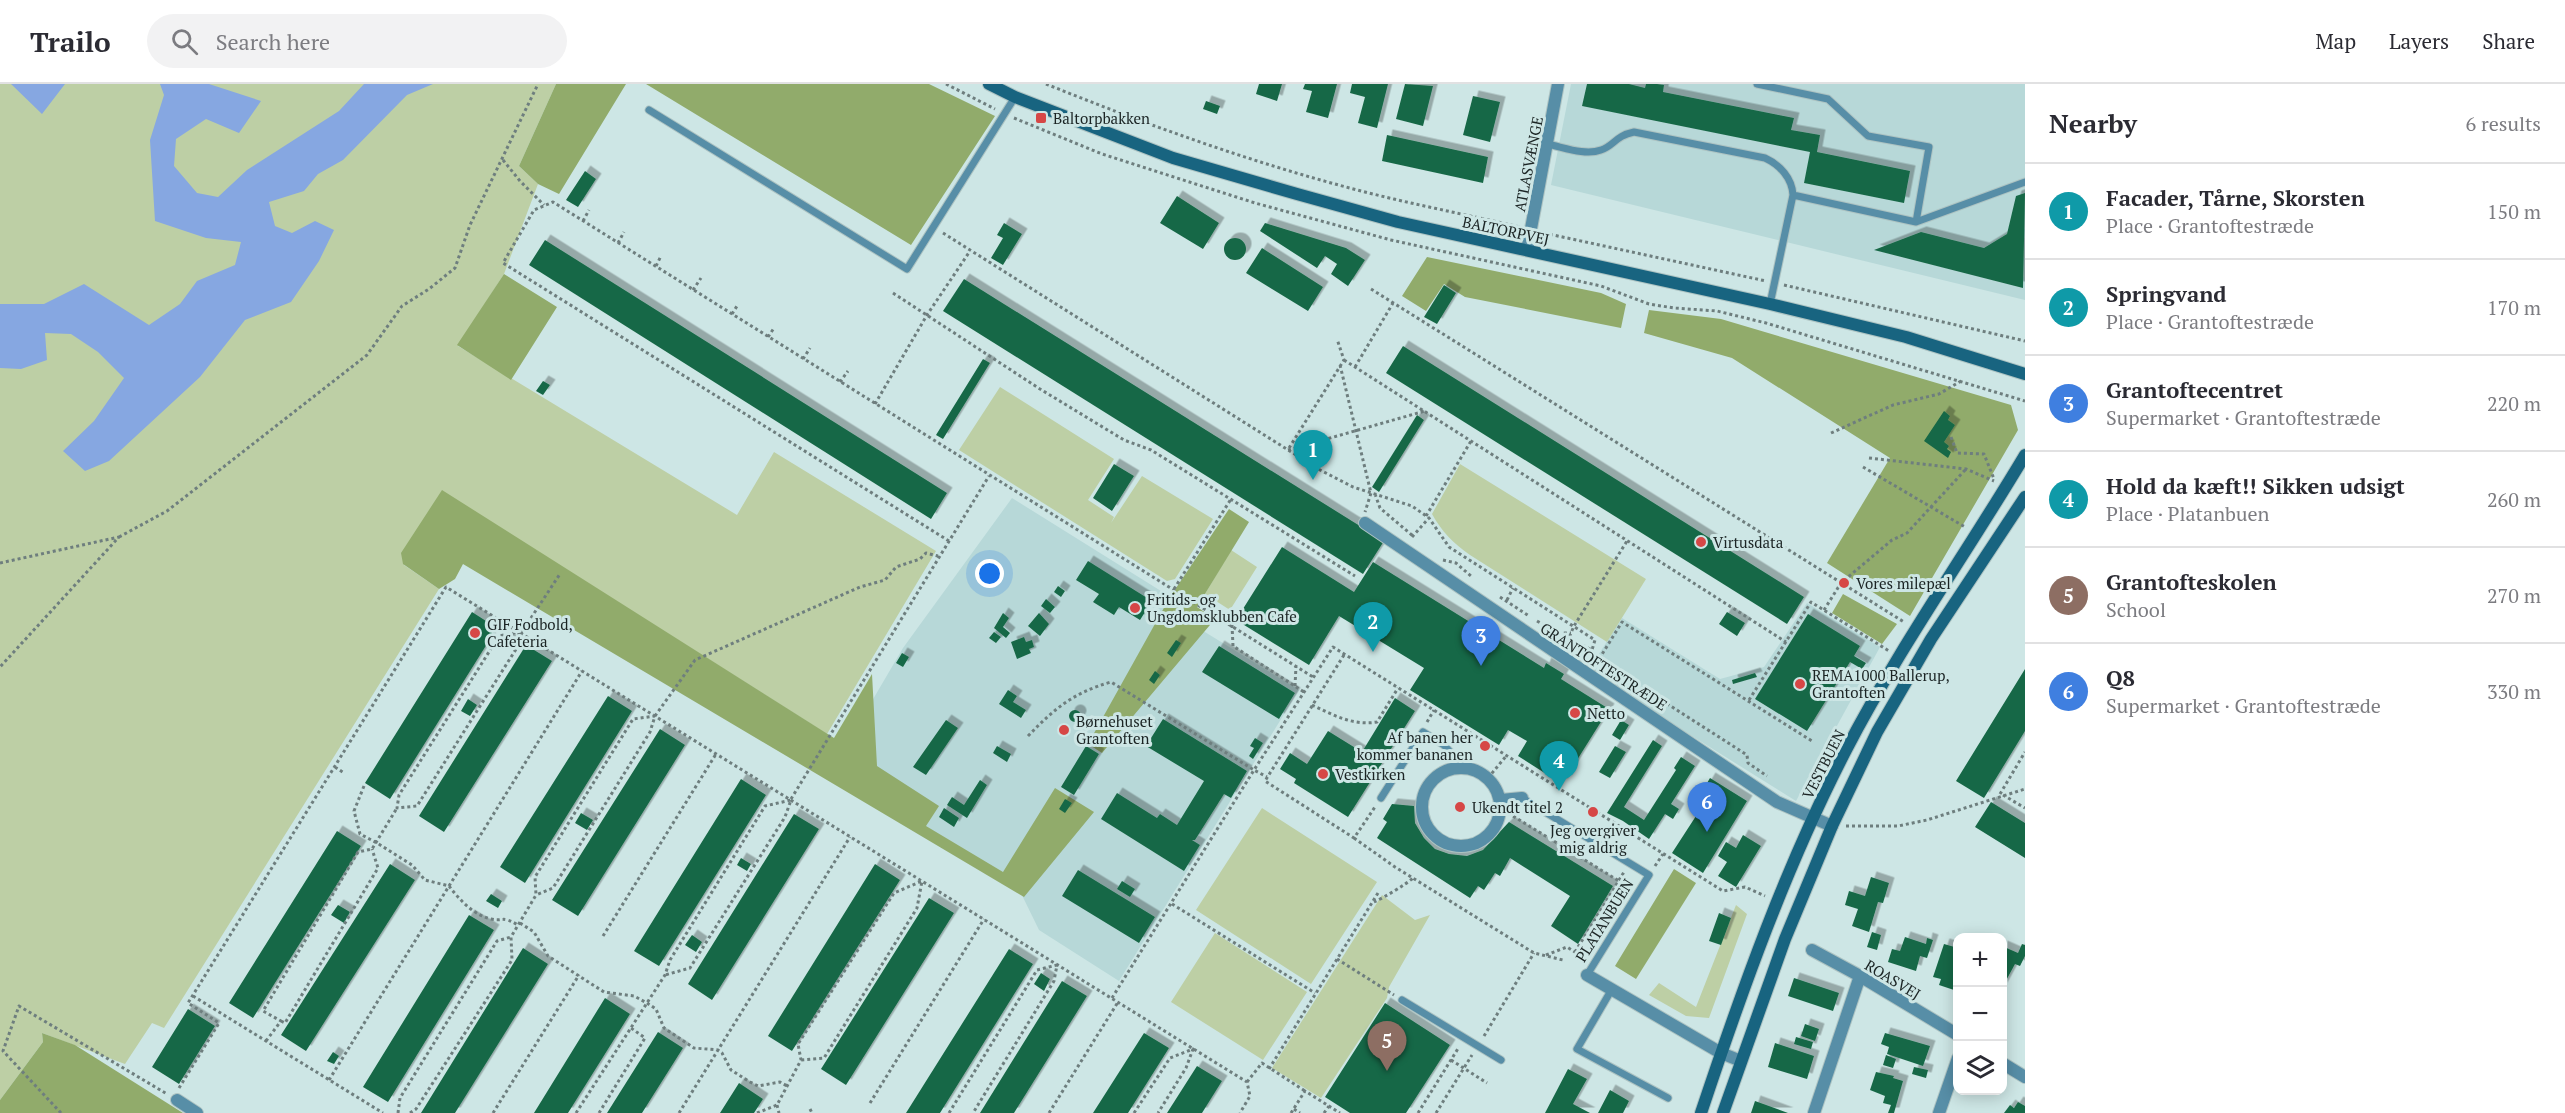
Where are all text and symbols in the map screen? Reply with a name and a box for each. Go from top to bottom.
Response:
search box [147,14,567,68]
text: Trailo [30,23,111,60]
icon: search [168,25,201,58]
text: Search here [216,27,330,56]
text: Map [2315,27,2356,55]
text: Layers [2389,27,2449,55]
text: Share [2482,27,2535,55]
text: Nearby [2049,106,2137,140]
place label: Baltorpbakken [1053,108,1150,128]
text: 6 results [2466,110,2541,137]
marker: Baltorpbakken [1034,111,1048,125]
street label: ATLASVÆNGE [1509,115,1547,213]
text: Facader, Tårne, Skorsten [2106,183,2365,212]
text: 1 [2063,198,2074,225]
text: 150 m [2487,198,2541,225]
street label: BALTORPVEJ [1461,211,1551,249]
text: Place · Grantoftestræde [2106,212,2314,239]
text: Springvand [2106,279,2227,308]
text: 2 [2063,294,2074,321]
text: 170 m [2487,294,2541,321]
text: Place · Grantoftestræde [2106,308,2314,335]
text: Grantoftecentret [2106,375,2283,404]
text: 3 [2063,390,2074,417]
text: 220 m [2487,390,2541,417]
text: Supermarket · Grantoftestræde [2106,404,2381,431]
pin: 1 [1294,430,1332,480]
text: Hold da kæft!! Sikken udsigt [2106,471,2405,500]
text: 4 [2063,486,2074,513]
text: 260 m [2487,486,2541,513]
text: Place · Platanbuen [2106,500,2269,527]
place label: Virtusdata [1713,532,1784,552]
marker: Virtusdata [1694,535,1708,549]
your location [975,559,1004,588]
text: Grantofteskolen [2106,567,2277,596]
place label: Vores milepæl [1856,573,1951,593]
marker: Vores milepæl [1837,576,1851,590]
text: 5 [2063,582,2074,609]
text: 270 m [2487,582,2541,609]
place label: Fritids- og Ungdomsklubben Cafe [1147,589,1297,626]
text: School [2106,596,2166,623]
marker: Fritids- og Ungdomsklubben Cafe [1128,601,1142,615]
pin: 2 [1354,602,1392,652]
place label: GIF Fodbold, Cafeteria [487,614,573,651]
pin: 3 [1462,616,1500,666]
street label: GRANTOFTESTRÆDE [1537,617,1671,715]
marker: GIF Fodbold, Cafeteria [468,626,482,640]
text: Q8 [2106,663,2135,692]
place label: REMA1000 Ballerup, Grantoften [1812,665,1950,702]
marker: REMA1000 Ballerup, Grantoften [1793,677,1807,691]
text: 6 [2063,678,2074,705]
text: 330 m [2487,678,2541,705]
text: Supermarket · Grantoftestræde [2106,692,2381,719]
place label: Netto [1587,703,1625,723]
marker: Netto [1568,706,1582,720]
place label: Børnehuset Grantoften [1076,711,1153,748]
marker: Børnehuset Grantoften [1057,723,1071,737]
street label: VESTBUEN [1797,726,1849,802]
place label: Af banen her kommer bananen [1357,727,1473,764]
marker: Af banen her kommer bananen [1478,739,1492,753]
pin: 4 [1540,742,1578,791]
place label: Vestkirken [1335,764,1406,784]
marker: Vestkirken [1316,767,1330,781]
pin: 6 [1688,782,1726,832]
place label: Ukendt titel 2 [1472,797,1563,817]
marker: Ukendt titel 2 [1453,800,1467,814]
marker: Jeg overgiver mig aldrig [1586,805,1600,819]
place label: Jeg overgiver mig aldrig [1550,820,1636,857]
street label: PLATANBUEN [1570,875,1638,965]
map controls [1953,933,2007,1095]
button: + [1953,933,2007,987]
street label: ROASVEJ [1861,955,1925,1003]
button: − [1953,987,2007,1041]
pin: 5 [1368,1022,1406,1071]
button: layers [1953,1041,2007,1095]

